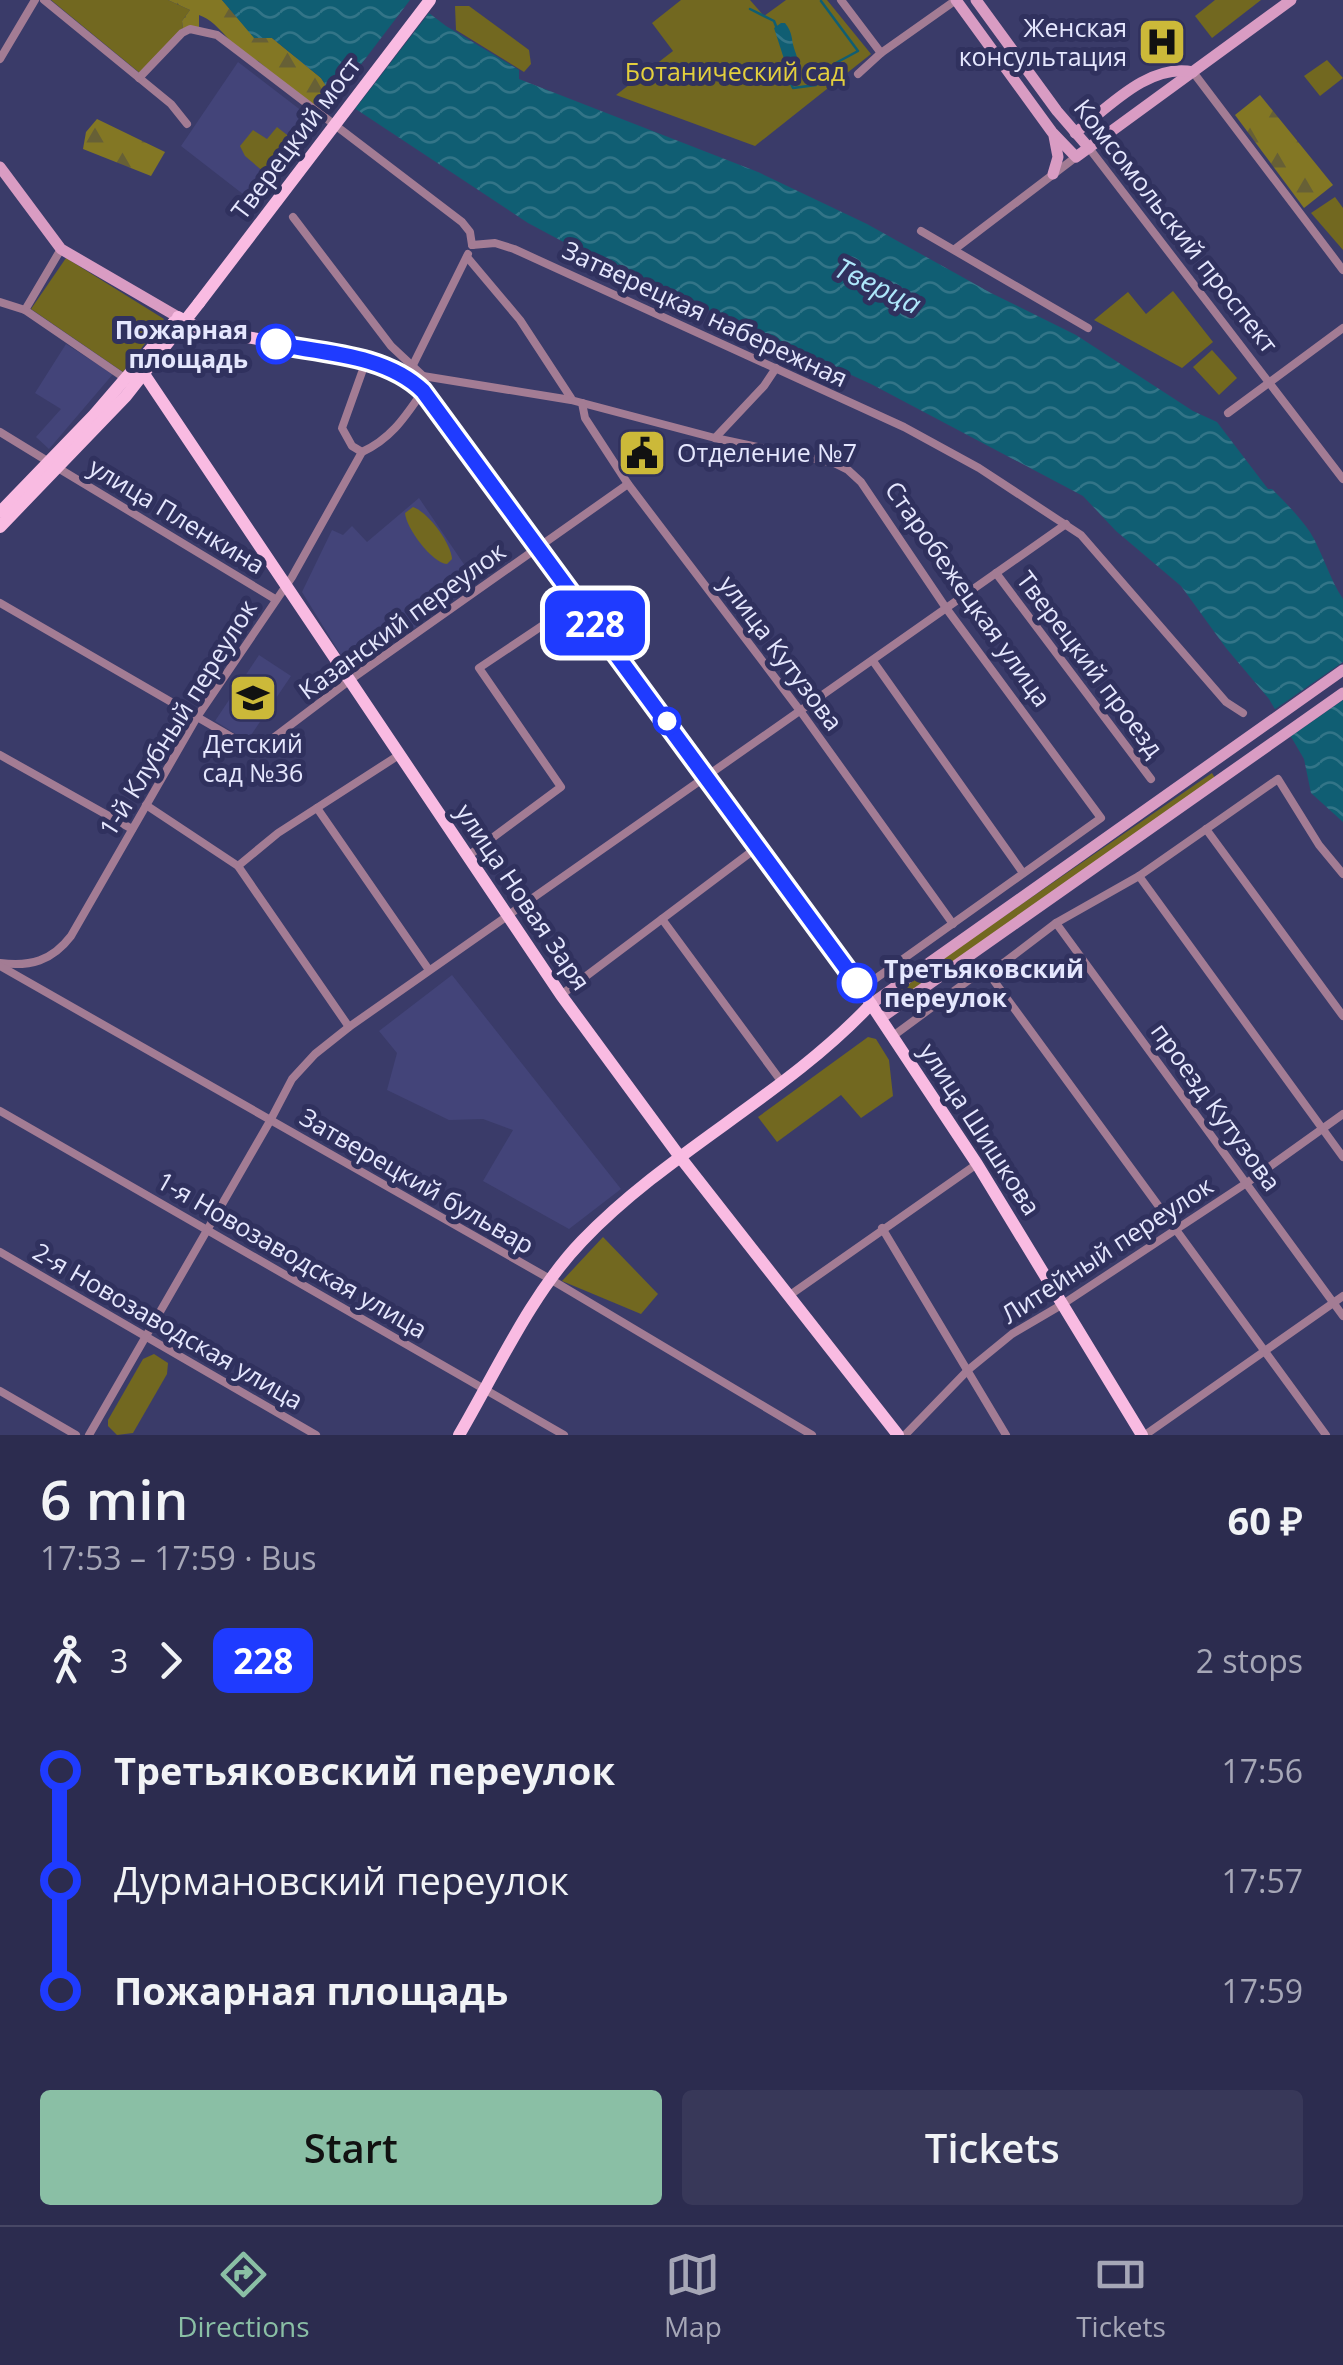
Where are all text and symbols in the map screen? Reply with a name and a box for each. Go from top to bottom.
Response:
place label: Женская консультация [959,10,1127,73]
hospital icon: Женская консультация [1136,16,1188,68]
street label: Тверецкий мост [223,49,368,226]
park label: Ботанический сад [625,54,845,88]
street label: Комсомольский проспект [1067,91,1287,359]
street label: Затверецкая набережная [557,232,853,394]
water label: Тверца [829,248,928,322]
place label: Пожарная площадь [115,312,248,375]
marker: Пожарная площадь [257,325,295,363]
public building icon: Отделение №7 [616,427,668,479]
place label: Отделение №7 [677,435,857,469]
street label: улица Пленкина [83,449,272,581]
street label: Старобежецкая улица [878,474,1060,713]
street label: Казанский переулок [291,534,512,707]
street label: Тверецкий проезд [1010,563,1172,763]
street label: улица Кутузова [712,568,851,737]
line badge: 228 [538,590,652,656]
street label: 1-й Клубный переулок [90,593,264,842]
text: 228 [565,600,625,647]
school or university icon: Детский сад №36 [227,672,279,724]
unlabelled marker [654,708,680,734]
place label: Детский сад №36 [203,726,303,789]
street label: улица Новая Заря [449,796,599,996]
place label: Третьяковский переулок [884,951,1084,1014]
marker: Третьяковский переулок [838,964,876,1002]
street label: проезд Кутузова [1144,1015,1289,1197]
street label: улица Шишкова [912,1036,1049,1221]
street label: Затверецкий бульвар [294,1099,541,1261]
street label: 1-я Новозаводская улица [151,1163,434,1346]
street label: Литейный переулок [994,1168,1219,1330]
street label: 2-я Новозаводская улица [27,1234,310,1417]
text: 6 min [40,1461,188,1536]
text: 60 ₽ [1228,1494,1303,1546]
text: 17:53 – 17:59 · Bus [40,1536,316,1579]
icon: walk [40,1633,95,1688]
icon: forward [143,1633,198,1688]
text: 228 [233,1637,293,1684]
text: 3 [110,1639,128,1682]
text: 2 stops [1196,1639,1303,1682]
text: Третьяковский переулок [114,1744,615,1796]
text: 17:56 [1221,1749,1303,1792]
text: Дурмановский переулок [114,1854,569,1906]
text: 17:57 [1221,1859,1303,1902]
text: Пожарная площадь [114,1964,508,2016]
text: 17:59 [1221,1969,1303,2012]
button: Start [40,2090,662,2205]
button: Tickets [682,2090,1303,2205]
tab: Directions [177,2247,310,2345]
tab: Map [664,2247,722,2345]
tab: Tickets [1076,2247,1166,2345]

